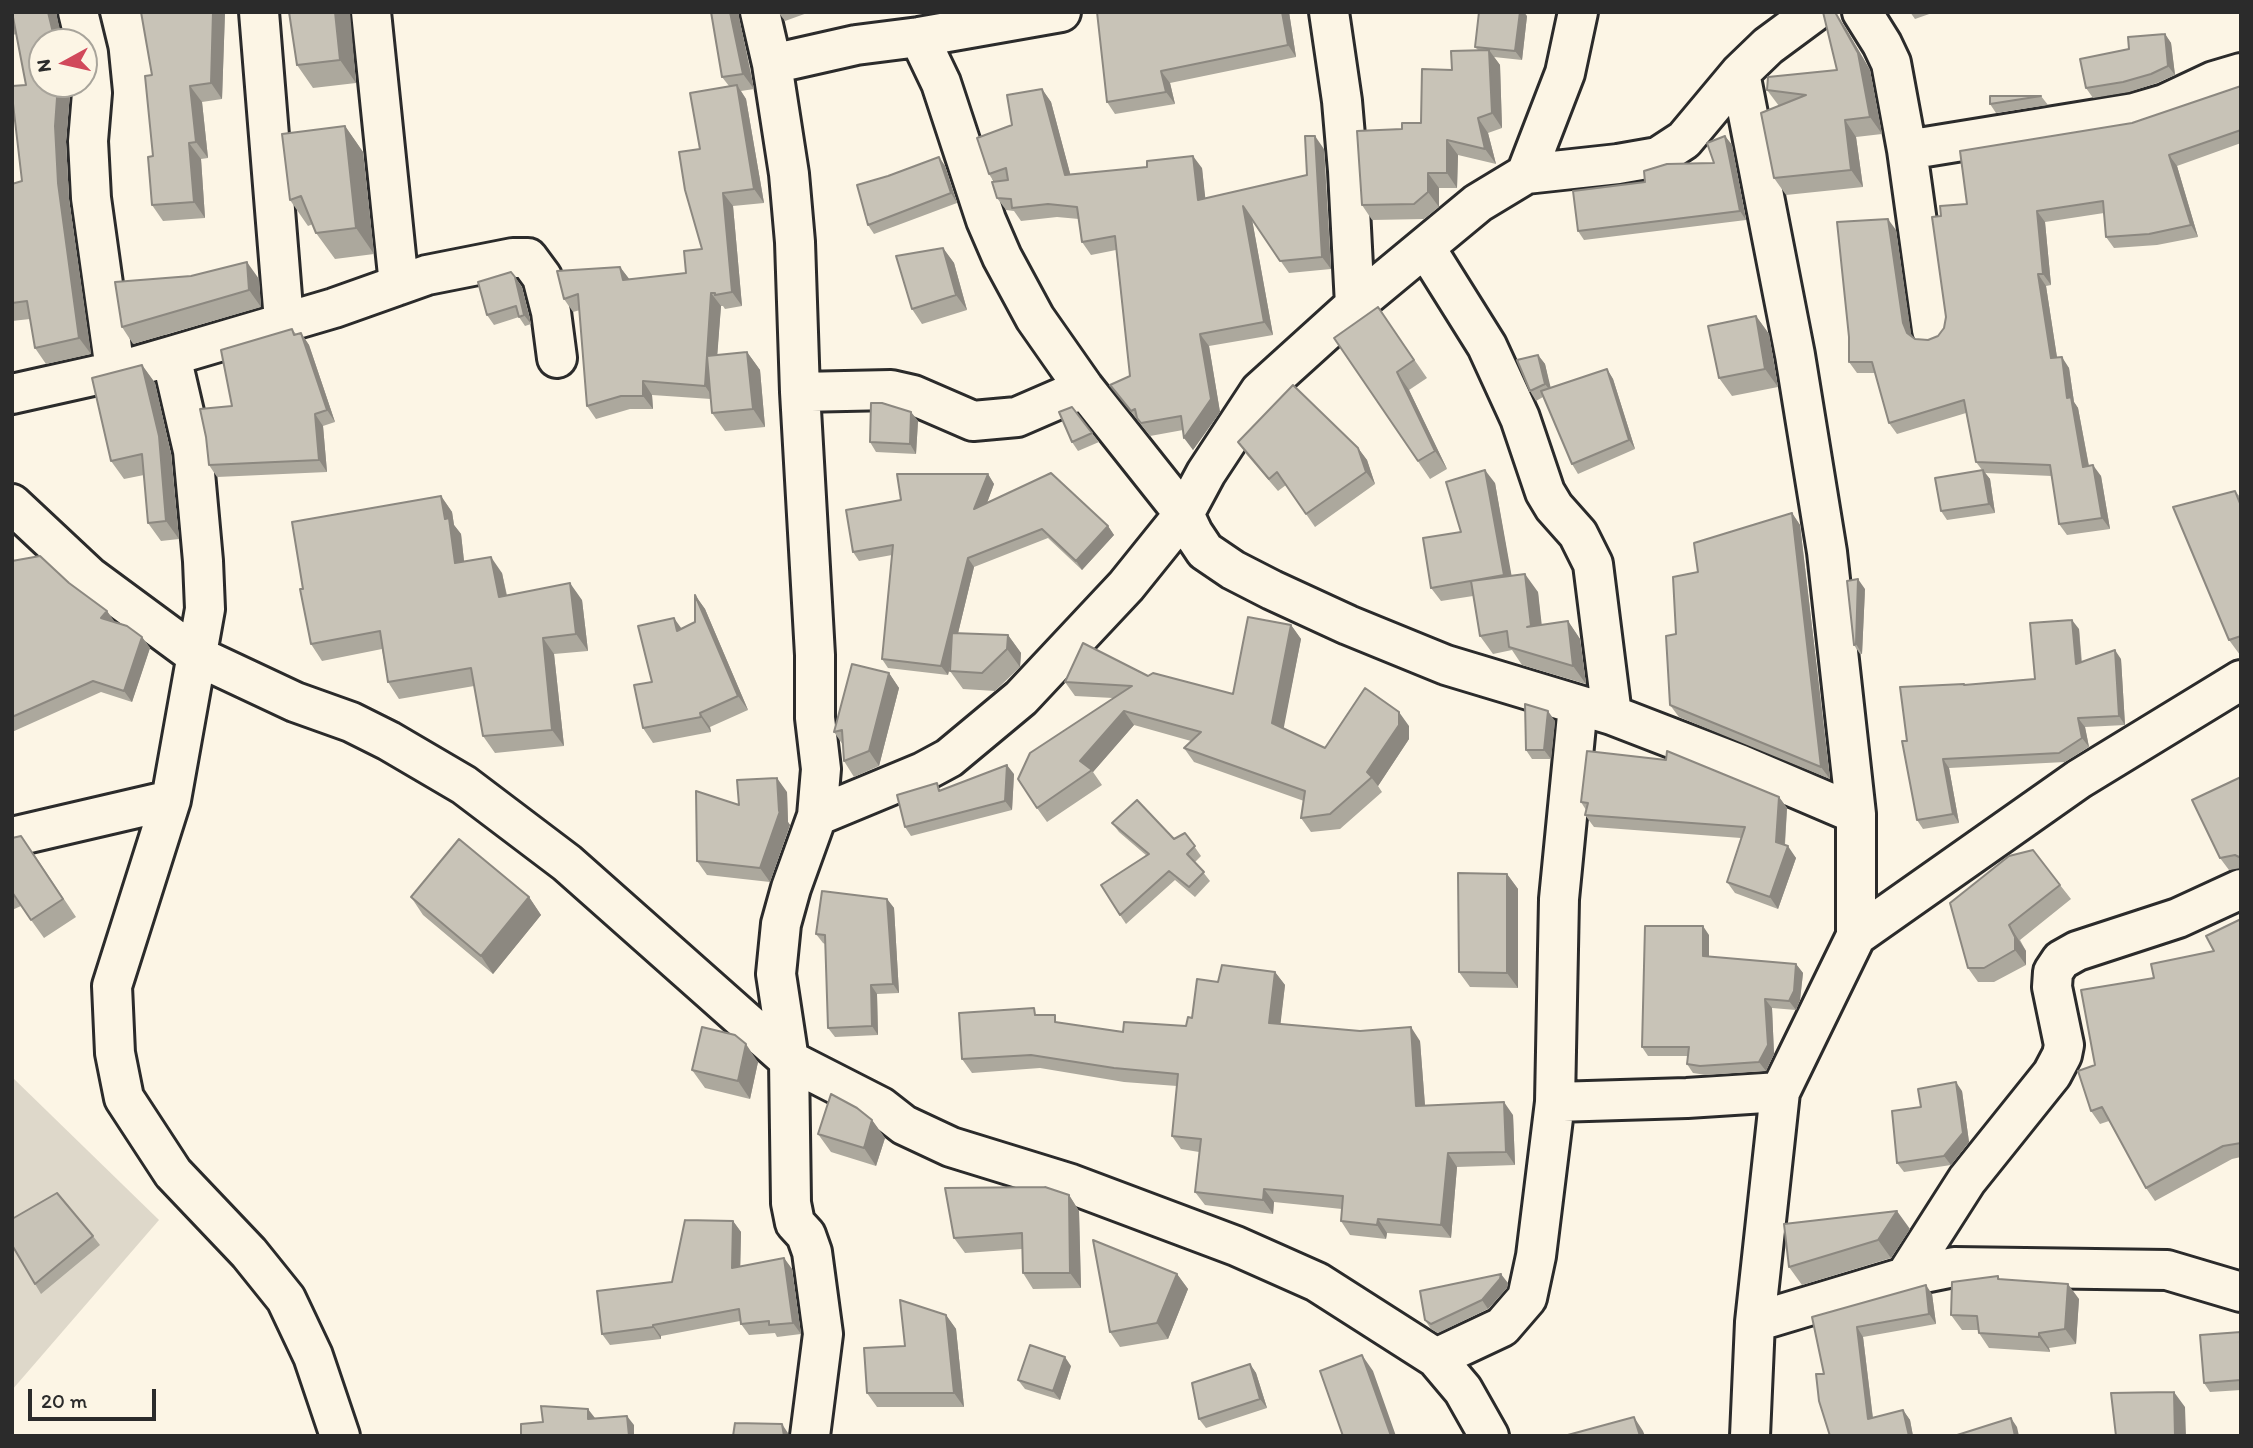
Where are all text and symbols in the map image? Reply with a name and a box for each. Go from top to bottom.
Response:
north arrow [28,28,98,98]
text: N [31,58,56,74]
scale bar [32,1374,159,1418]
text: 20 m [41,1388,87,1413]

